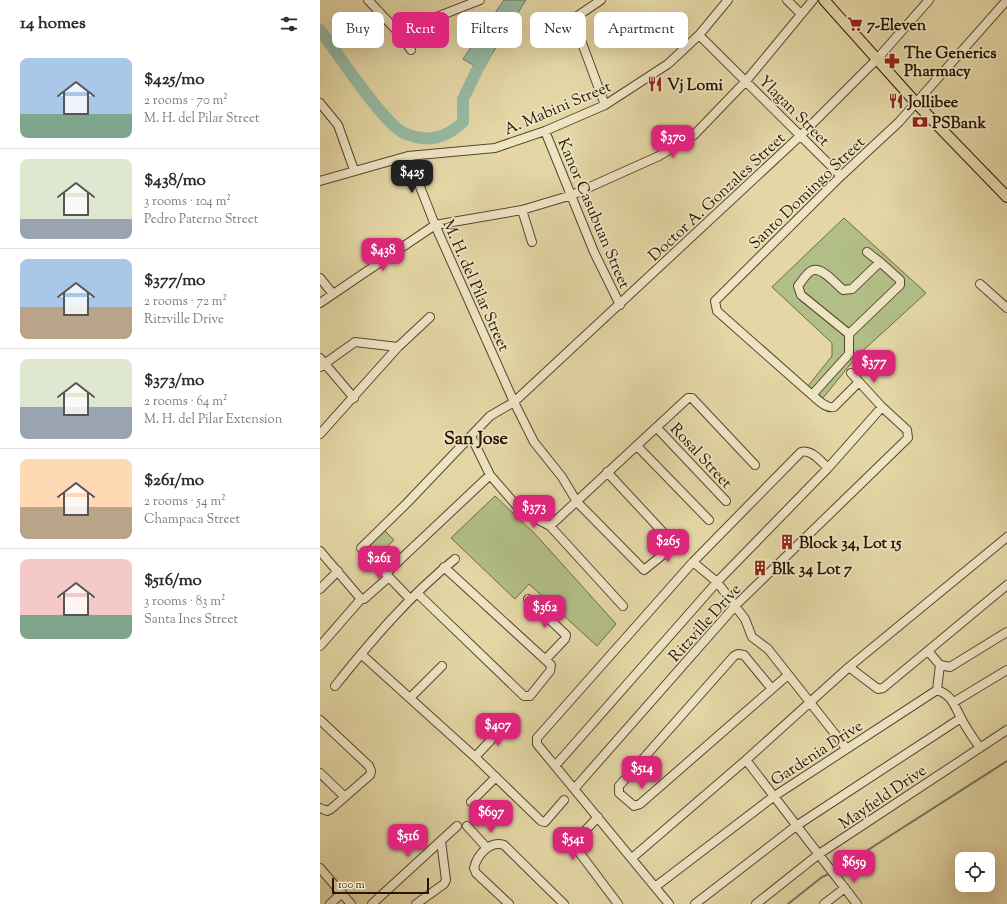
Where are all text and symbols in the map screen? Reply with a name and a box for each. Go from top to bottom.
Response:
text: 14 homes [20,12,86,36]
chip: Buy [332,12,384,48]
chip: Rent [392,12,449,48]
chip: Filters [457,12,522,48]
chip: New [530,12,586,48]
chip: Apartment [594,12,688,48]
icon: filters [278,13,300,35]
supermarket icon: 7-Eleven [846,15,864,33]
place label: 7-Eleven [867,15,927,38]
place label: The Generics Pharmacy [904,43,997,84]
pharmacy icon: The Generics Pharmacy [883,52,901,70]
text: $425/mo [144,68,205,92]
street label: Ylagan Street [752,71,834,153]
icon: home [52,74,100,122]
restaurant icon: Vj Lomi [646,75,664,93]
place label: Vj Lomi [667,75,724,98]
street label: A. Mabini Street [501,76,616,142]
text: 2 rooms · 70 m² [144,92,228,110]
restaurant icon: Jollibee [887,92,905,110]
place label: Jollibee [906,92,959,115]
text: M. H. del Pilar Street [144,110,259,128]
bank icon: PSBank [911,113,929,131]
place label: PSBank [932,113,986,136]
pin: $370 [649,125,697,159]
street label: Doctor A. Gonzales Street [644,128,792,268]
text: $370 [660,129,686,147]
street label: Santo Domingo Street [745,132,871,255]
street label: Kanor Casubuan Street [551,135,635,293]
pin: $425 [388,160,436,194]
text: $425 [400,164,424,182]
text: $438/mo [144,169,206,193]
icon: home [52,175,100,223]
text: 3 rooms · 104 m² [144,193,231,211]
text: Pedro Paterno Street [144,211,258,229]
street label: M. H. del Pilar Street [435,216,514,356]
pin: $438 [359,238,407,272]
text: $438 [370,242,396,260]
text: $377/mo [144,269,205,293]
icon: home [52,275,100,323]
text: 2 rooms · 72 m² [144,293,227,311]
text: Ritzville Drive [144,311,224,329]
pin: $377 [850,350,898,384]
text: $377 [861,354,887,372]
text: $373/mo [144,369,204,393]
icon: home [52,375,100,423]
text: 2 rooms · 64 m² [144,393,227,411]
text: M. H. del Pilar Extension [144,411,282,429]
street label: Rosal Street [664,419,737,495]
district label: San Jose [444,427,509,453]
text: $261/mo [144,469,204,493]
icon: home [52,475,100,523]
text: 2 rooms · 54 m² [144,493,226,511]
pin: $373 [510,495,558,529]
text: $373 [522,499,546,517]
text: Champaca Street [144,511,240,529]
pin: $265 [644,529,692,563]
text: $265 [656,533,680,551]
building icon: Block 34, Lot 15 [778,533,796,551]
place label: Block 34, Lot 15 [799,533,902,556]
pin: $261 [355,546,403,580]
text: $261 [367,550,391,568]
building icon: Blk 34 Lot 7 [751,559,769,577]
place label: Blk 34 Lot 7 [772,559,853,582]
text: $516/mo [144,569,202,593]
icon: home [52,575,100,623]
street label: Ritzville Drive [664,579,747,668]
text: 3 rooms · 83 m² [144,593,225,611]
pin: $362 [521,595,569,629]
text: $362 [533,599,557,617]
text: Santa Ines Street [144,611,238,629]
pin: $407 [474,713,522,747]
street label: Gardenia Drive [767,716,868,793]
text: $407 [485,717,511,735]
pin: $514 [618,756,666,790]
text: $514 [631,760,653,778]
street label: Mayfield Drive [835,760,932,836]
pin: $697 [467,800,515,834]
text: $697 [478,804,504,822]
pin: $516 [384,824,432,858]
pin: $541 [549,827,597,861]
text: $516 [397,828,419,846]
text: $541 [562,831,584,849]
pin: $659 [830,850,878,884]
map controls [955,852,995,892]
button: locate [955,852,995,892]
text: $659 [842,854,866,872]
scale bar [332,876,429,895]
text: 100 m [338,877,365,893]

